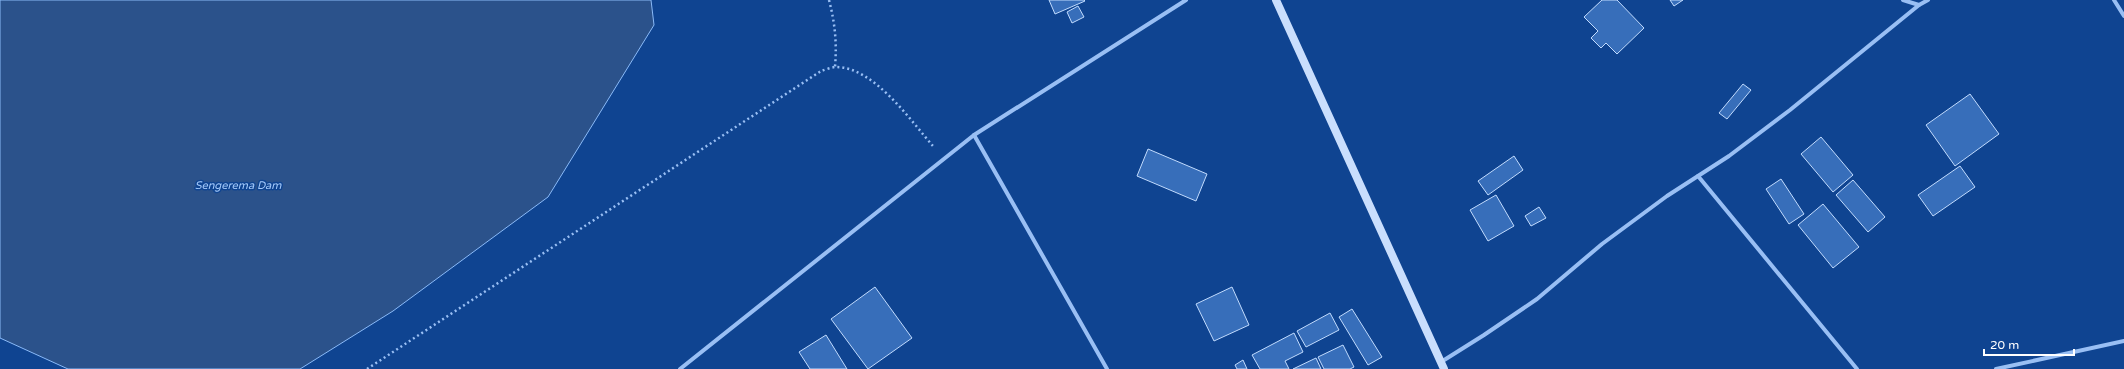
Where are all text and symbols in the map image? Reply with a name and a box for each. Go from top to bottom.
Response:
water label: Sengerema Dam [195,179,282,192]
scale bar [1984,331,2074,357]
text: 20 m [1990,338,2019,352]

